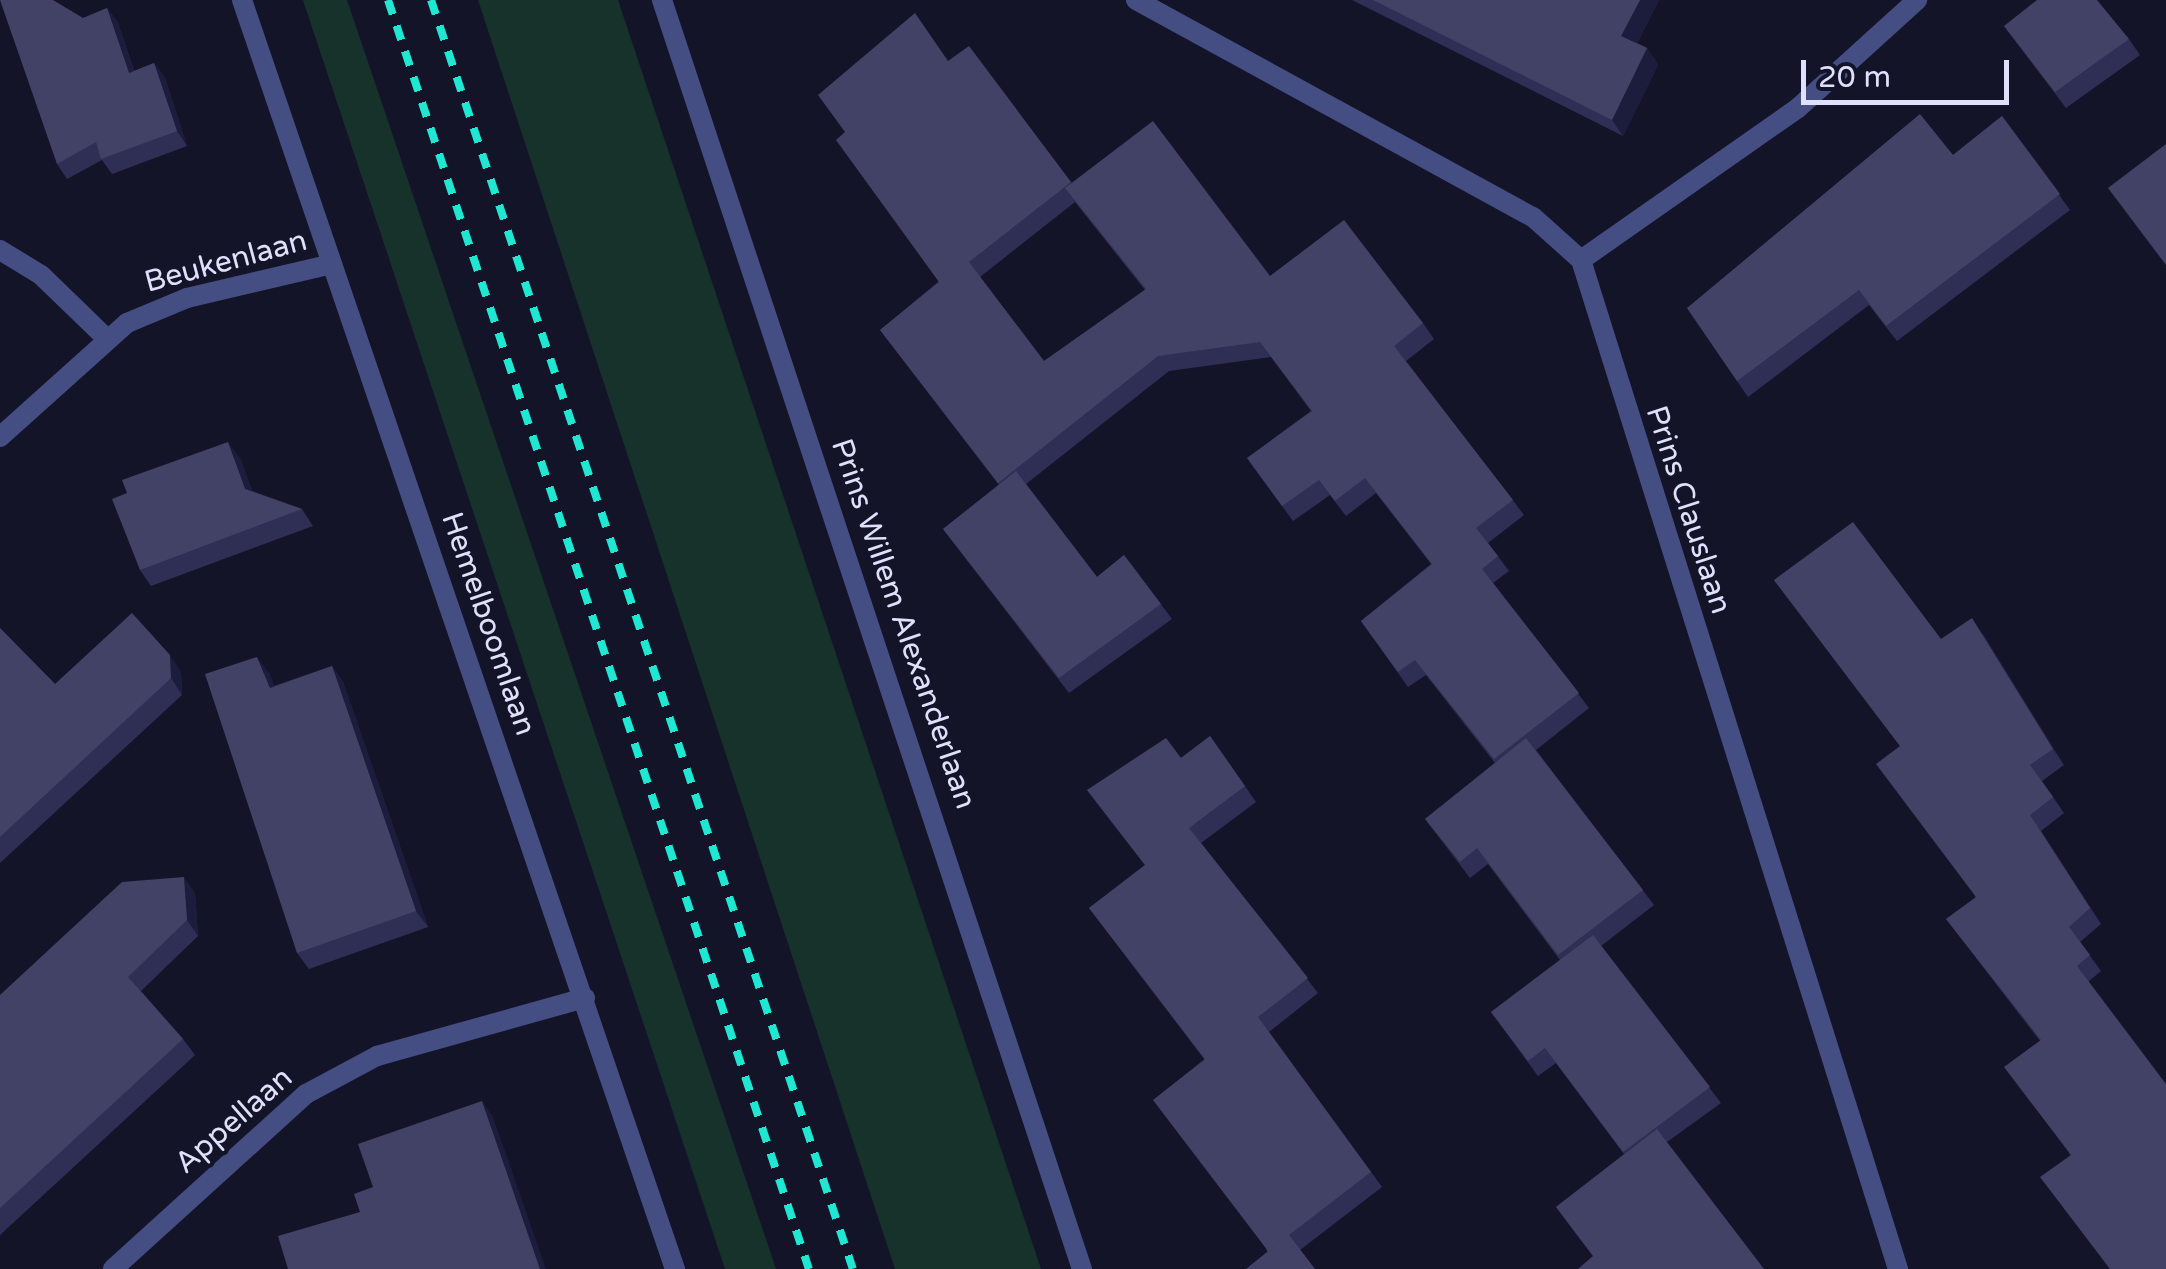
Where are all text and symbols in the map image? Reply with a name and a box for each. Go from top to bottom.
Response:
scale bar [1806,40,2014,102]
text: 20 m [1818,59,1891,96]
street label: Beukenlaan [141,223,311,301]
street label: Prins Clauslaan [1637,401,1739,619]
street label: Prins Willem Alexanderlaan [823,434,983,814]
street label: Hemelboomlaan [433,508,543,740]
street label: Appellaan [168,1060,300,1182]

